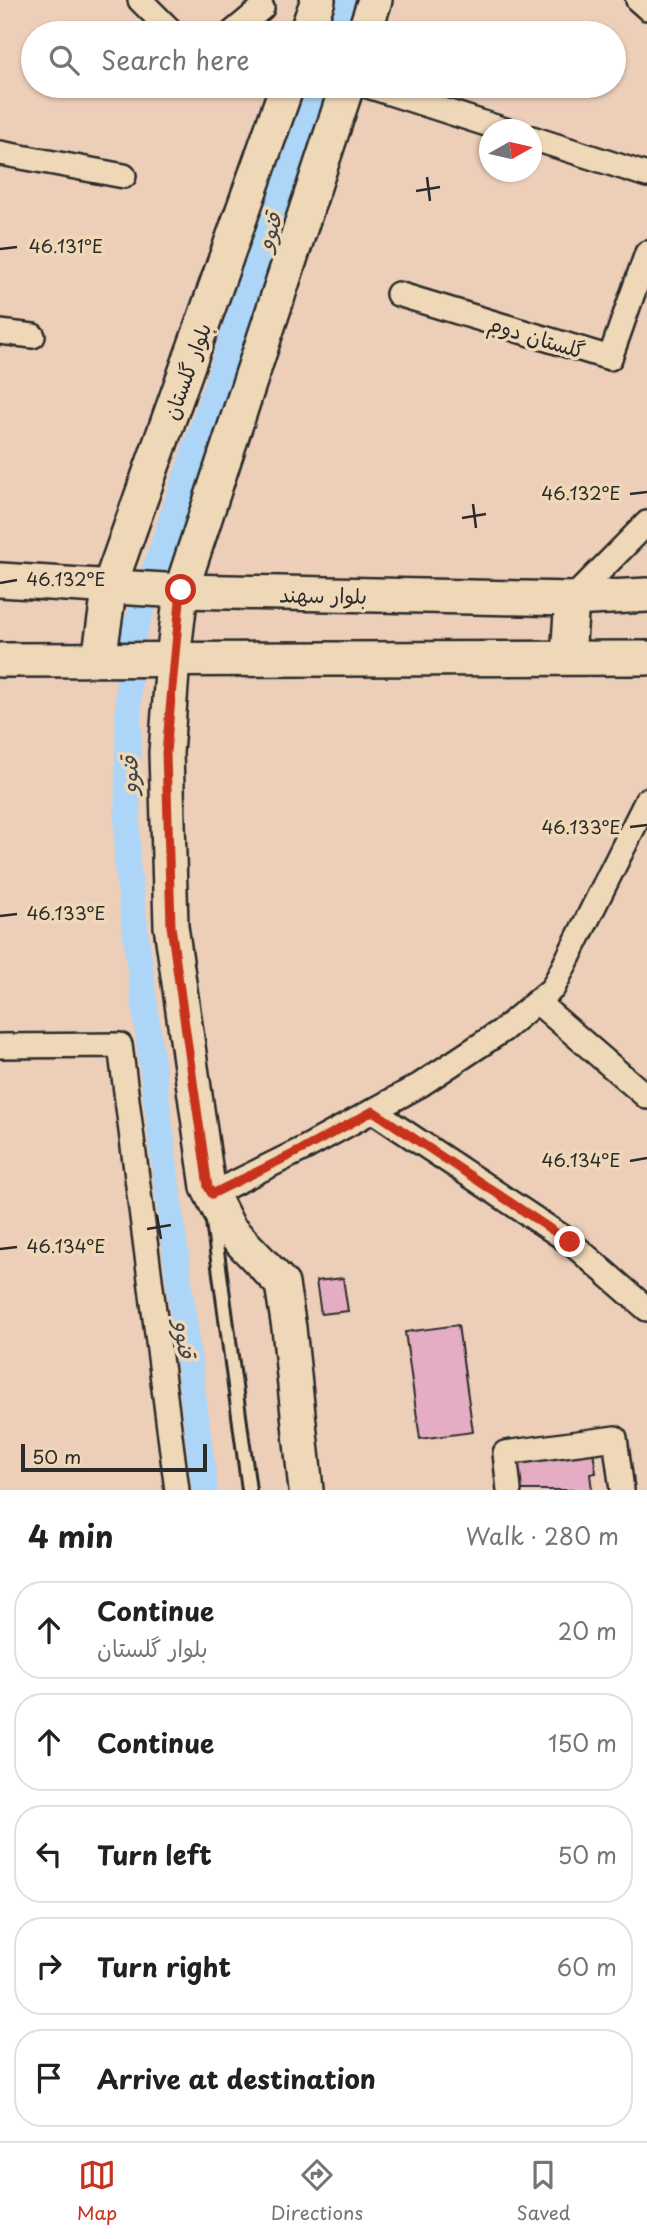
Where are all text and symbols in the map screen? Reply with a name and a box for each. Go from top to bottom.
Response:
search box [21,21,626,98]
text: Search here [101,40,250,79]
icon: search [45,41,83,79]
north arrow [479,119,542,182]
water label: قنوو [245,205,291,257]
text: 46.131°E [29,232,103,259]
street label: گلستان دوم [484,306,589,368]
street label: بلوار گلستان [154,318,218,424]
text: 46.132°E [541,479,621,506]
text: 46.132°E [26,565,106,592]
route start [165,574,196,605]
street label: بلوار سهند [279,577,367,611]
water label: قنوو [110,754,146,797]
text: 46.133°E [541,813,621,840]
text: 46.133°E [26,899,106,926]
text: 46.134°E [542,1146,620,1173]
route end [554,1226,585,1257]
text: 46.134°E [27,1232,105,1259]
water label: قنوو [166,1315,206,1362]
scale bar [21,1441,206,1473]
text: 50 m [32,1442,81,1470]
text: 4 min [28,1513,114,1558]
text: Walk · 280 m [466,1518,619,1553]
text: Continue [97,1591,214,1630]
icon: ahead [30,1611,68,1649]
text: 20 m [558,1613,617,1648]
text: بلوار گلستان [97,1630,208,1665]
icon: ahead [30,1723,68,1761]
text: Continue [97,1723,214,1762]
text: 150 m [548,1725,617,1760]
icon: left [30,1835,68,1873]
text: Turn left [97,1835,212,1874]
text: 50 m [557,1837,617,1872]
icon: right [30,1947,68,1985]
text: Turn right [97,1947,231,1986]
text: 60 m [557,1949,617,1984]
icon: arrive [30,2059,68,2097]
text: Arrive at destination [97,2059,376,2098]
tab: Map [77,2156,117,2226]
tab: Directions [271,2156,363,2226]
tab: Saved [516,2156,570,2226]

